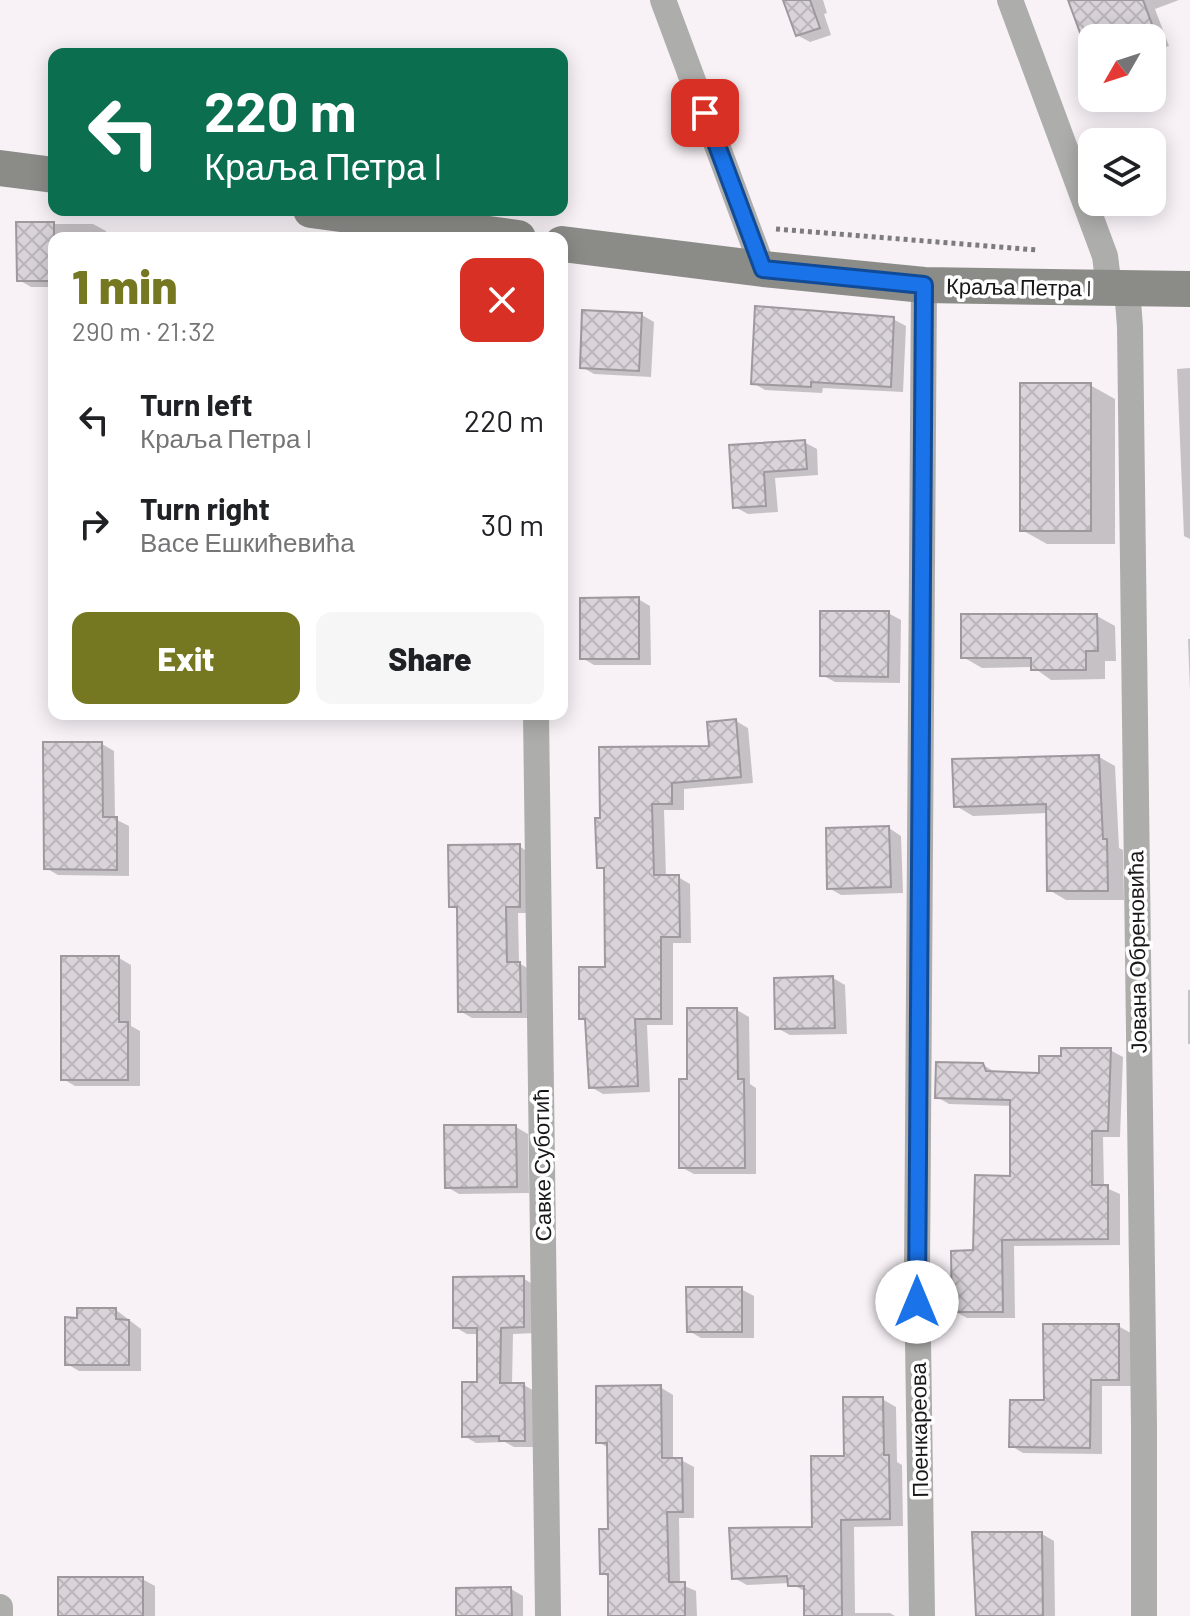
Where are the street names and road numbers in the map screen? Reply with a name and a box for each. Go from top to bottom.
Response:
street label: Краља Петра I [946,272,1092,301]
street label: Јована Обреновића [1121,850,1152,1054]
street label: Савке Суботић [527,1088,556,1242]
street label: Поенкареова [904,1361,933,1498]

